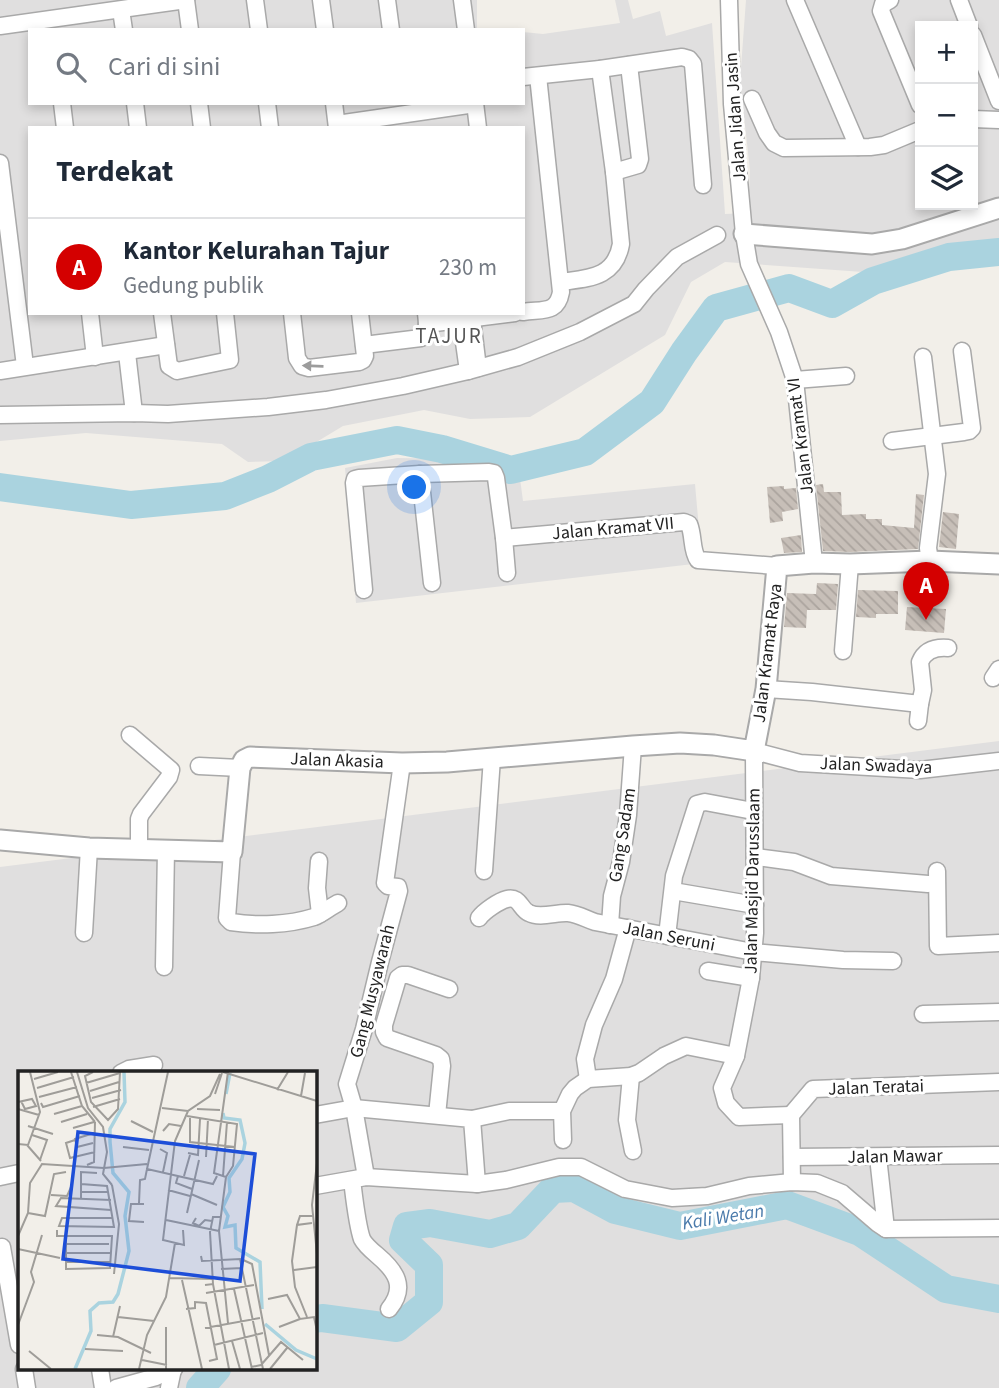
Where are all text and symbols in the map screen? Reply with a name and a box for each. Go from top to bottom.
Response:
map controls [915,21,978,210]
button: + [915,21,978,84]
search box [28,28,525,105]
icon: search [52,48,90,86]
text: Cari di sini [108,48,221,85]
street label: Jalan Jidan Jasin [718,51,752,183]
button: − [915,84,978,147]
button: layers [915,147,978,210]
text: Terdekat [56,150,173,193]
text: Kantor Kelurahan Tajur [123,232,389,269]
text: A [72,251,86,284]
text: 230 m [439,251,497,284]
text: Gedung publik [123,269,264,302]
district label: TAJUR [415,321,483,351]
one-way arrow [302,360,324,372]
street label: Jalan Kramat VI [781,376,820,496]
your location [397,470,431,504]
street label: Jalan Kramat VII [551,511,675,546]
pin: A [903,562,949,620]
street label: Jalan Kramat Raya [747,582,788,724]
street label: Jalan Akasia [290,746,384,775]
street label: Jalan Swadaya [819,751,933,780]
street label: Gang Sadam [603,786,642,884]
street label: Jalan Masjid Darusslaam [738,788,767,974]
street label: Jalan Seruni [621,915,717,958]
street label: Gang Musyawarah [344,922,401,1060]
inset map [18,1071,317,1370]
street label: Jalan Teratai [828,1073,924,1102]
street label: Jalan Mawar [847,1143,943,1170]
water label: Kali Wetan [680,1198,766,1237]

